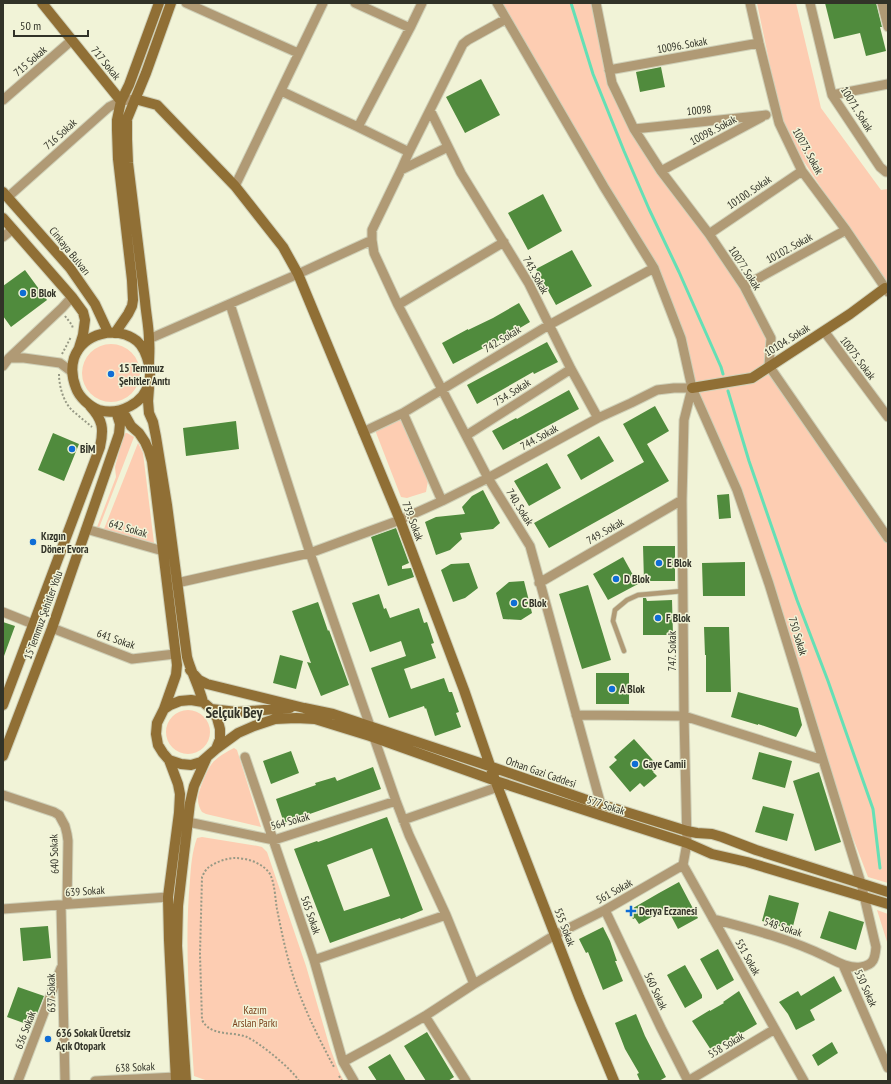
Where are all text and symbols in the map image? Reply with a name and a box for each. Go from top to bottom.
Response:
scale bar [14,12,88,38]
text: 50 m [20,18,41,33]
street label: 10096. Sokak [656,34,709,56]
street label: 715 Sokak [10,42,50,79]
street label: 717 Sokak [88,43,124,83]
street label: 10071. Sokak [838,84,877,135]
street label: 10098 [686,102,712,118]
street label: 10098. Sokak [687,112,739,148]
street label: 716 Sokak [41,115,80,152]
street label: 10073. Sokak [790,125,827,177]
street label: 10100. Sokak [724,172,775,212]
street label: Cinkaya Bulvarı [46,224,94,278]
street label: 10102. Sokak [763,229,815,266]
street label: 10077. Sokak [726,243,765,293]
street label: 743. Sokak [520,254,552,297]
place label: B Blok [31,286,57,300]
marker: B Blok [18,288,28,298]
street label: 10104. Sokak [762,320,813,359]
street label: 742. Sokak [481,322,524,356]
street label: 10075. Sokak [837,334,879,383]
place label: 15 Temmuz Şehitler Anıtı [119,361,170,388]
marker: 15 Temmuz Şehitler Anıtı [106,369,116,379]
street label: 754. Sokak [491,375,534,409]
street label: 744. Sokak [518,421,561,453]
place label: BİM [80,442,95,456]
marker: BİM [67,444,77,454]
street label: 740. Sokak [503,486,537,529]
street label: 739. Sokak [399,499,427,543]
street label: 749. Sokak [584,514,627,547]
street label: 642 Sokak [107,516,150,540]
place label: Kızgın Döner Evora [41,529,89,556]
marker: Kızgın Döner Evora [28,537,38,547]
place label: E Blok [667,556,692,570]
marker: E Blok [654,558,664,568]
street label: 15 Temmuz Şehitler Yolu [20,569,66,661]
place label: D Blok [624,572,650,586]
marker: D Blok [611,574,621,584]
place label: C Blok [522,596,547,610]
marker: C Blok [509,598,519,608]
place label: F Blok [666,611,691,625]
marker: F Blok [653,613,663,623]
street label: 750 Sokak [786,615,811,658]
street label: 641 Sokak [95,626,138,652]
street label: 747. Sokak [665,630,679,671]
place label: A Blok [619,682,645,696]
marker: A Blok [607,684,617,694]
district label: Selçuk Bey [205,703,264,722]
street label: Orhan Gazi Caddesi [504,753,578,791]
place label: Gaye Camii [643,757,686,771]
marker: Gaye Camii [630,759,640,769]
street label: 577 Sokak [585,792,627,818]
street label: 564 Sokak [269,809,312,833]
street label: 640 Sokak [46,833,62,874]
street label: 561 Sokak [593,875,635,907]
street label: 639 Sokak [65,883,106,899]
street label: 565 Sokak [298,894,324,937]
place label: Derya Eczanesi [639,904,698,918]
street label: 555 Sokak [551,906,579,949]
marker: Derya Eczanesi [626,906,636,916]
street label: 548 Sokak [762,914,805,940]
street label: 551 Sokak [732,936,764,978]
street label: 550 Sokak [852,967,881,1010]
street label: 560 Sokak [641,970,671,1013]
street label: 637 Sokak [44,973,58,1013]
park label: Kazım Arslan Parkı [233,1003,277,1030]
street label: 636 Sokak [11,1008,39,1051]
place label: 636 Sokak Ücretsiz Açık Otopark [55,1026,131,1053]
street label: 558 Sokak [705,1028,747,1061]
marker: 636 Sokak Ücretsiz Açık Otopark [43,1034,53,1044]
street label: 638 Sokak [115,1059,156,1075]

